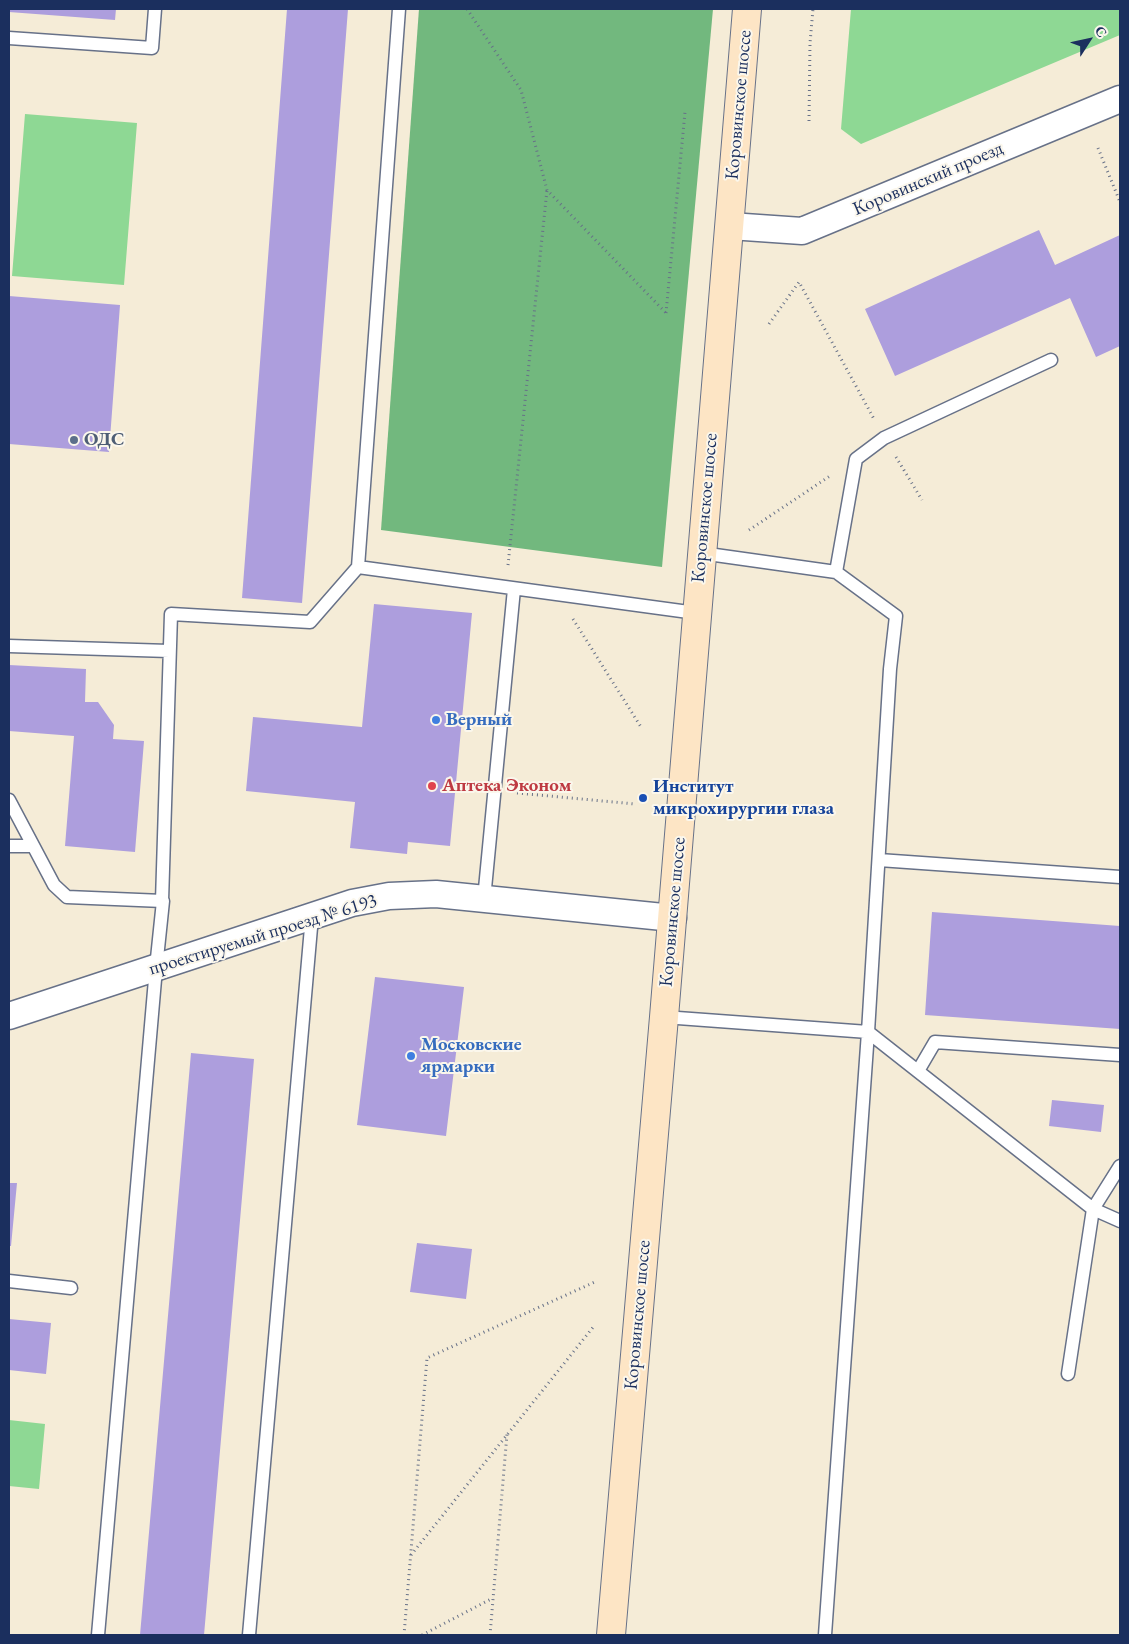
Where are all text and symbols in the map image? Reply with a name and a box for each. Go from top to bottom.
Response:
north arrow [1064,15,1114,65]
text: С [1091,22,1112,41]
street label: Коровинское шоссе [721,29,757,181]
street label: Коровинский проезд [849,137,1007,221]
place label: ОДС [84,429,124,451]
street label: Коровинское шоссе [687,432,723,584]
marker: ОДС [68,434,80,446]
place label: Верный [446,709,512,731]
marker: Верный [430,714,442,726]
place label: Аптека Эконом [442,775,572,797]
place label: Институт микрохирургии глаза [653,776,834,820]
marker: Аптека Эконом [426,780,438,792]
marker: Институт микрохирургии глаза [637,792,649,804]
street label: Коровинское шоссе [655,836,691,988]
street label: проектируемый проезд № 6193 [146,889,380,981]
place label: Московские ярмарки [421,1034,522,1078]
marker: Московские ярмарки [405,1050,417,1062]
street label: Коровинское шоссе [620,1239,656,1391]

